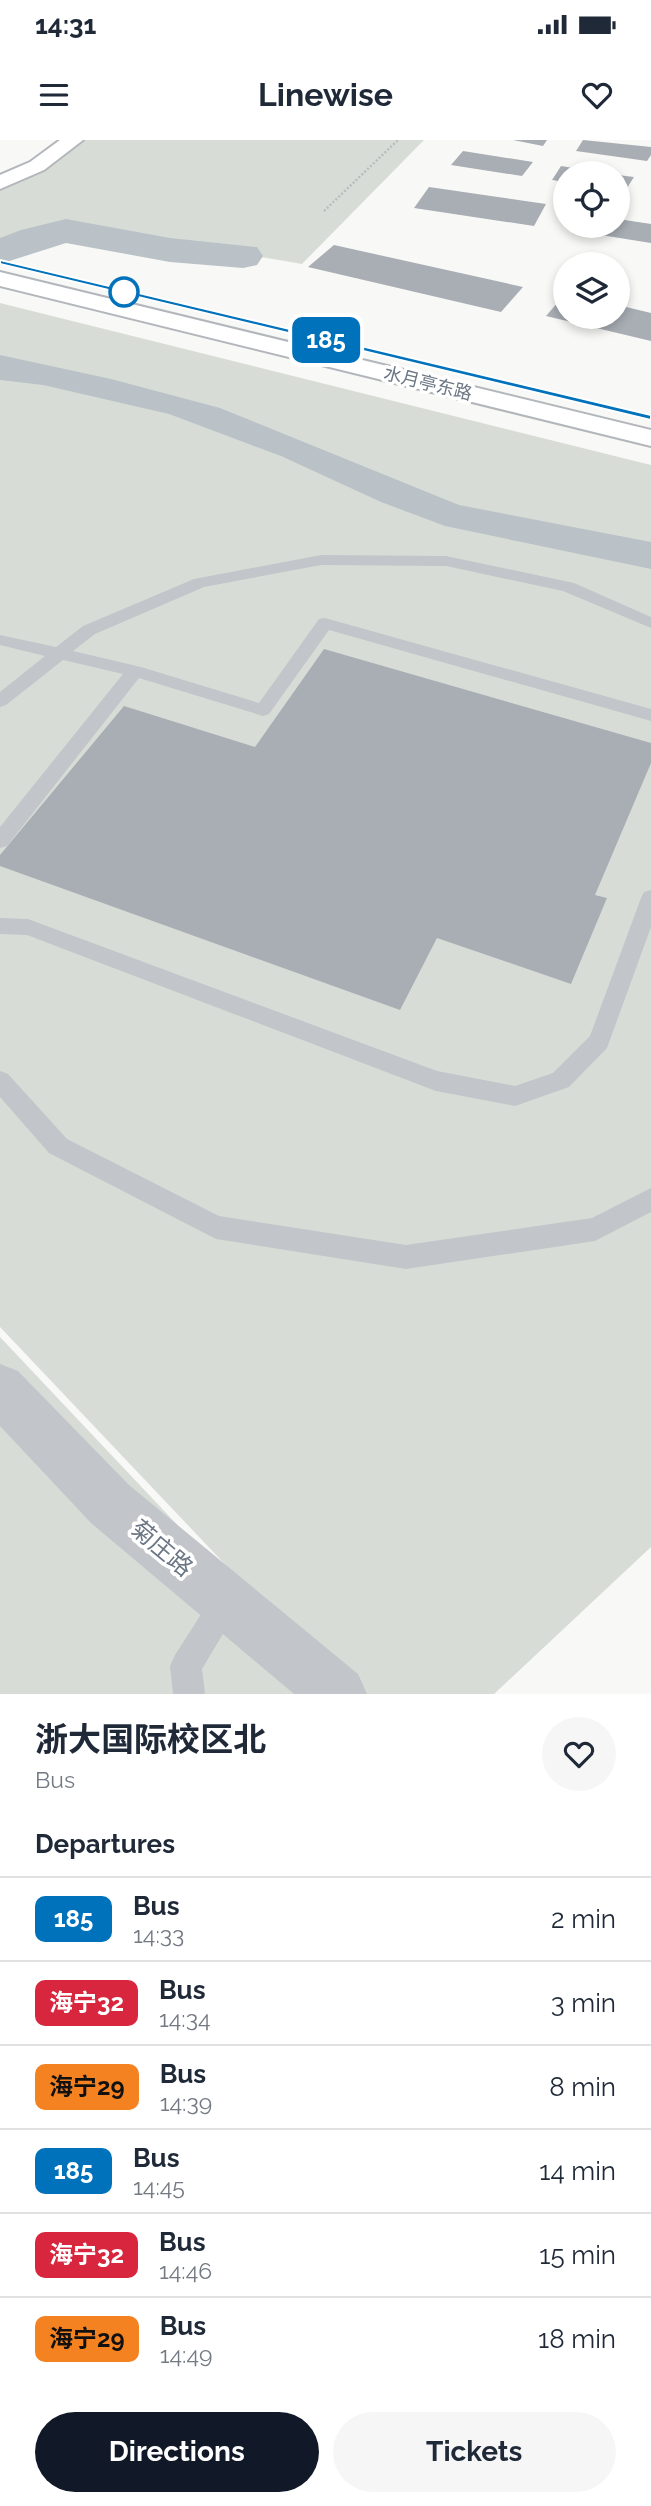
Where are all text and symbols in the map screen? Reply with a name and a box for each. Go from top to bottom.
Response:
text: 14:31 [35,10,96,40]
icon: menu [35,76,73,114]
text: Linewise [258,76,393,113]
icon: heart [578,76,616,114]
map controls [553,161,630,329]
button: locate [553,161,630,238]
button: layers [553,252,630,329]
unlabelled marker [109,277,139,307]
line badge: 185 [286,317,366,363]
text: 185 [306,325,346,354]
street label: 水月亭东路 [382,362,474,404]
street label: 菊庄路 [125,1514,199,1582]
button: heart [542,1717,616,1791]
text: 浙大国际校区北 [35,1720,266,1759]
text: Bus [35,1766,75,1793]
text: Departures [35,1829,175,1859]
text: Bus [133,1891,180,1921]
text: 185 [54,1904,93,1933]
text: 2 min [551,1904,616,1934]
text: 14:33 [133,1921,184,1948]
text: Bus [159,1975,205,2005]
text: 海宁32 [49,1988,124,2017]
text: 3 min [551,1988,616,2018]
text: 14:34 [159,2005,211,2032]
text: Bus [160,2059,206,2089]
text: 海宁29 [49,2072,125,2101]
text: 8 min [549,2072,616,2102]
text: 14:39 [160,2089,212,2116]
text: Bus [133,2143,180,2173]
text: 185 [54,2156,93,2185]
text: 14 min [539,2156,616,2186]
text: 14:45 [133,2173,185,2200]
text: Bus [159,2227,205,2257]
text: 海宁32 [49,2240,124,2269]
text: 15 min [539,2240,616,2270]
text: 14:46 [159,2257,212,2284]
text: Bus [160,2311,206,2341]
text: 海宁29 [49,2324,125,2353]
text: 18 min [538,2324,616,2354]
text: 14:49 [160,2341,212,2368]
button: Directions [35,2412,319,2492]
button: Tickets [333,2412,616,2492]

